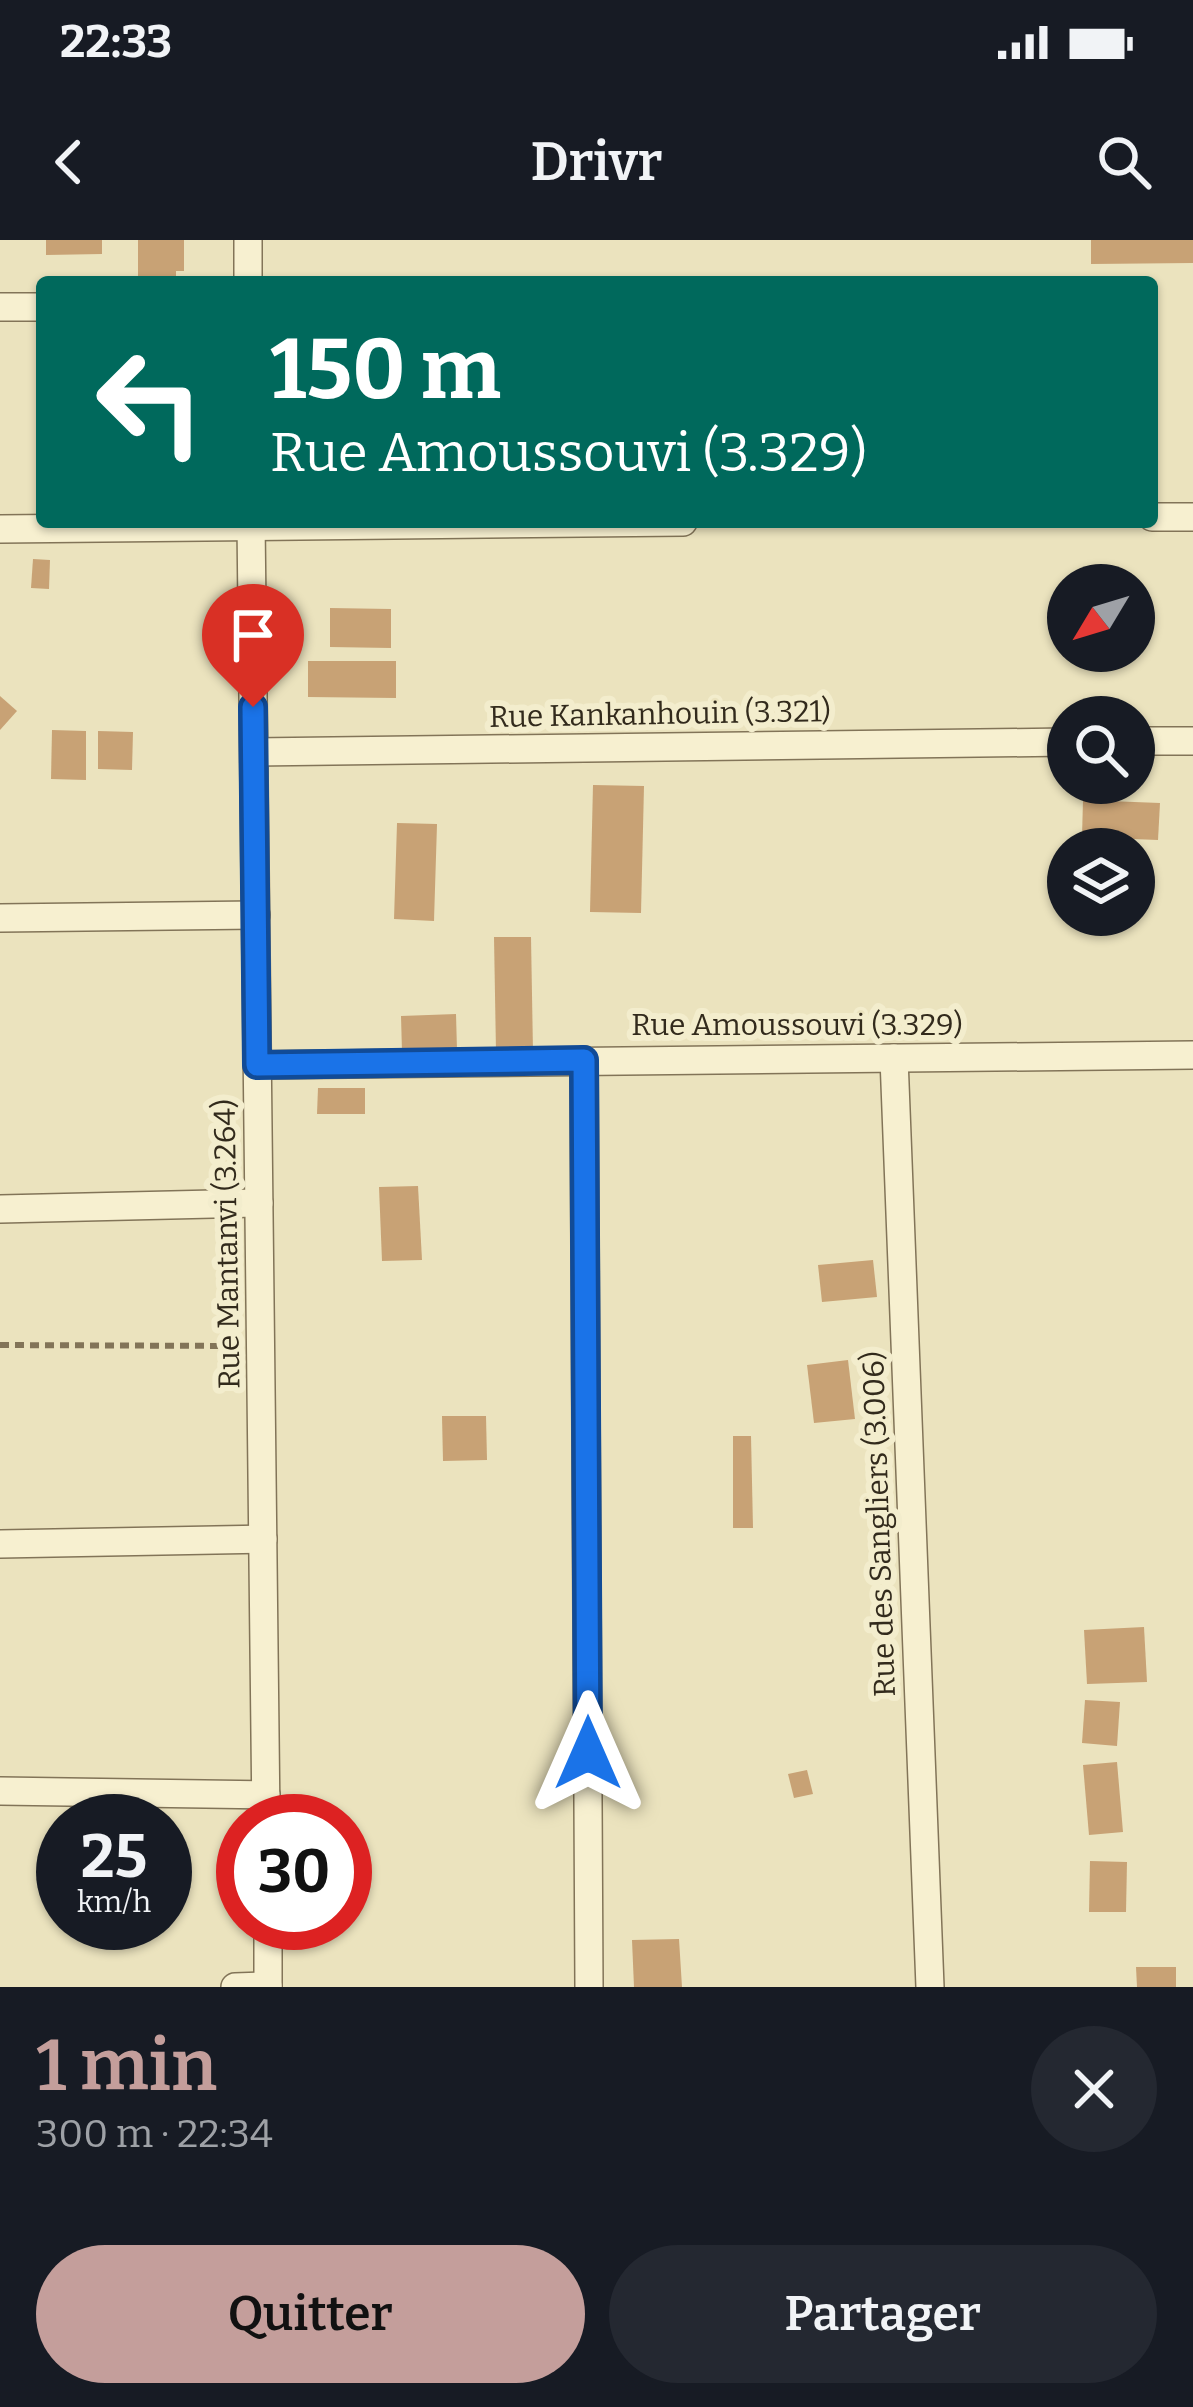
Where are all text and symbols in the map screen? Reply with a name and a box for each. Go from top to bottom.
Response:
text: 22:33 [60,15,172,69]
icon: back [36,129,102,195]
icon: search [1091,129,1157,195]
text: Drivr [531,130,662,194]
text: 150 m [270,319,501,420]
icon: left [72,324,228,480]
text: Rue Amoussouvi (3.329) [270,421,867,485]
north arrow [1047,564,1155,672]
map controls [1047,564,1155,936]
pin [202,584,304,707]
icon: arrive [220,602,286,668]
street label: Rue Kankanhouin (3.321) [489,693,831,735]
button: search [1047,696,1155,804]
button: layers [1047,828,1155,936]
street label: Rue Amoussouvi (3.329) [631,1007,963,1043]
street label: Rue Mantanvi (3.264) [206,1099,248,1389]
street label: Rue des Sangliers (3.006) [855,1350,903,1698]
position arrow [525,1690,651,1816]
speed limit sign: 30 [216,1794,372,1950]
text: 25 [81,1821,147,1893]
text: km/h [77,1884,151,1920]
text: 1 min [36,2023,217,2109]
button: close [1031,2026,1157,2152]
text: 300 m · 22:34 [36,2111,273,2157]
button: Quitter [36,2245,585,2383]
button: Partager [609,2245,1157,2383]

